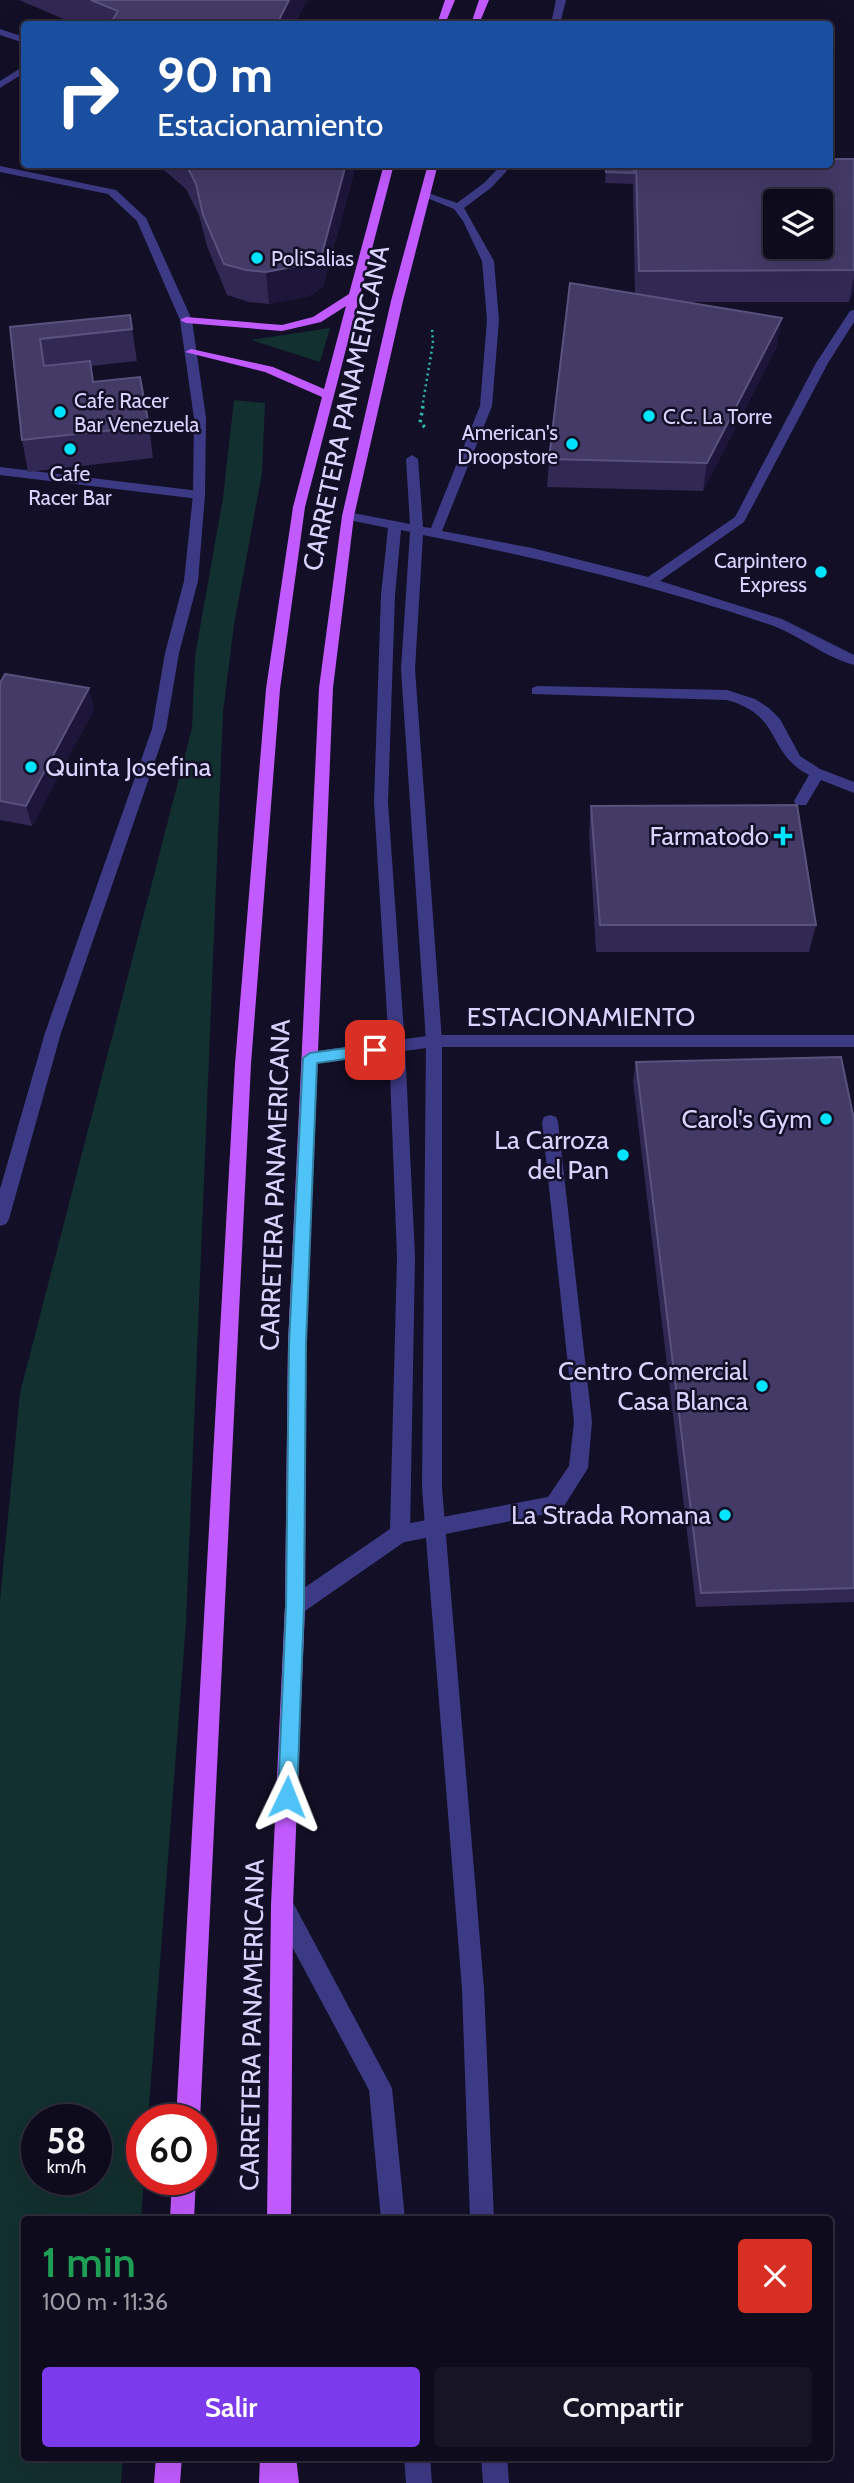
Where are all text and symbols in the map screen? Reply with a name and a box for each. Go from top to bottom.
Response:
text: 90 m [157,45,273,104]
icon: right [42,49,133,140]
text: Estacionamiento [157,105,383,144]
map controls [763,189,833,259]
button: layers [763,189,833,259]
street label: CARRETERA PANAMERICANA [296,242,396,574]
place label: PoliSalias [271,246,354,271]
marker: PoliSalias [249,250,265,266]
place label: Cafe Racer Bar Venezuela [74,388,199,437]
marker: Cafe Racer Bar Venezuela [52,404,68,420]
place label: C.C. La Torre [663,404,772,429]
marker: C.C. La Torre [641,408,657,424]
place label: American's Droopstore [457,420,558,469]
marker: American's Droopstore [564,436,580,452]
marker: Cafe Racer Bar [62,441,78,457]
place label: Cafe Racer Bar [28,461,112,510]
place label: Carpintero Express [714,548,807,597]
marker: Carpintero Express [813,564,829,580]
place label: Quinta Josefina [45,751,212,783]
marker: Quinta Josefina [23,759,39,775]
place label: Farmatodo [649,820,769,852]
marker: Farmatodo [775,828,791,844]
street label: ESTACIONAMIENTO [467,1001,695,1033]
street label: CARRETERA PANAMERICANA [253,1019,297,1351]
pin [345,1020,405,1080]
icon: arrive [356,1031,394,1069]
place label: Carol's Gym [682,1103,812,1135]
marker: Carol's Gym [818,1111,834,1127]
place label: La Carroza del Pan [494,1124,610,1186]
marker: La Carroza del Pan [615,1147,631,1163]
place label: Centro Comercial Casa Blanca [558,1355,749,1417]
marker: Centro Comercial Casa Blanca [754,1378,770,1394]
place label: La Strada Romana [511,1499,712,1531]
marker: La Strada Romana [717,1507,733,1523]
position arrow [250,1760,324,1834]
street label: CARRETERA PANAMERICANA [233,1859,271,2191]
speed limit sign: 60 [126,2104,217,2195]
text: 58 [47,2119,86,2162]
text: km/h [47,2156,86,2178]
text: 1 min [42,2236,136,2288]
button: close [738,2239,812,2313]
text: 100 m · 11:36 [42,2288,168,2316]
button: Salir [42,2367,420,2447]
button: Compartir [434,2367,812,2447]

